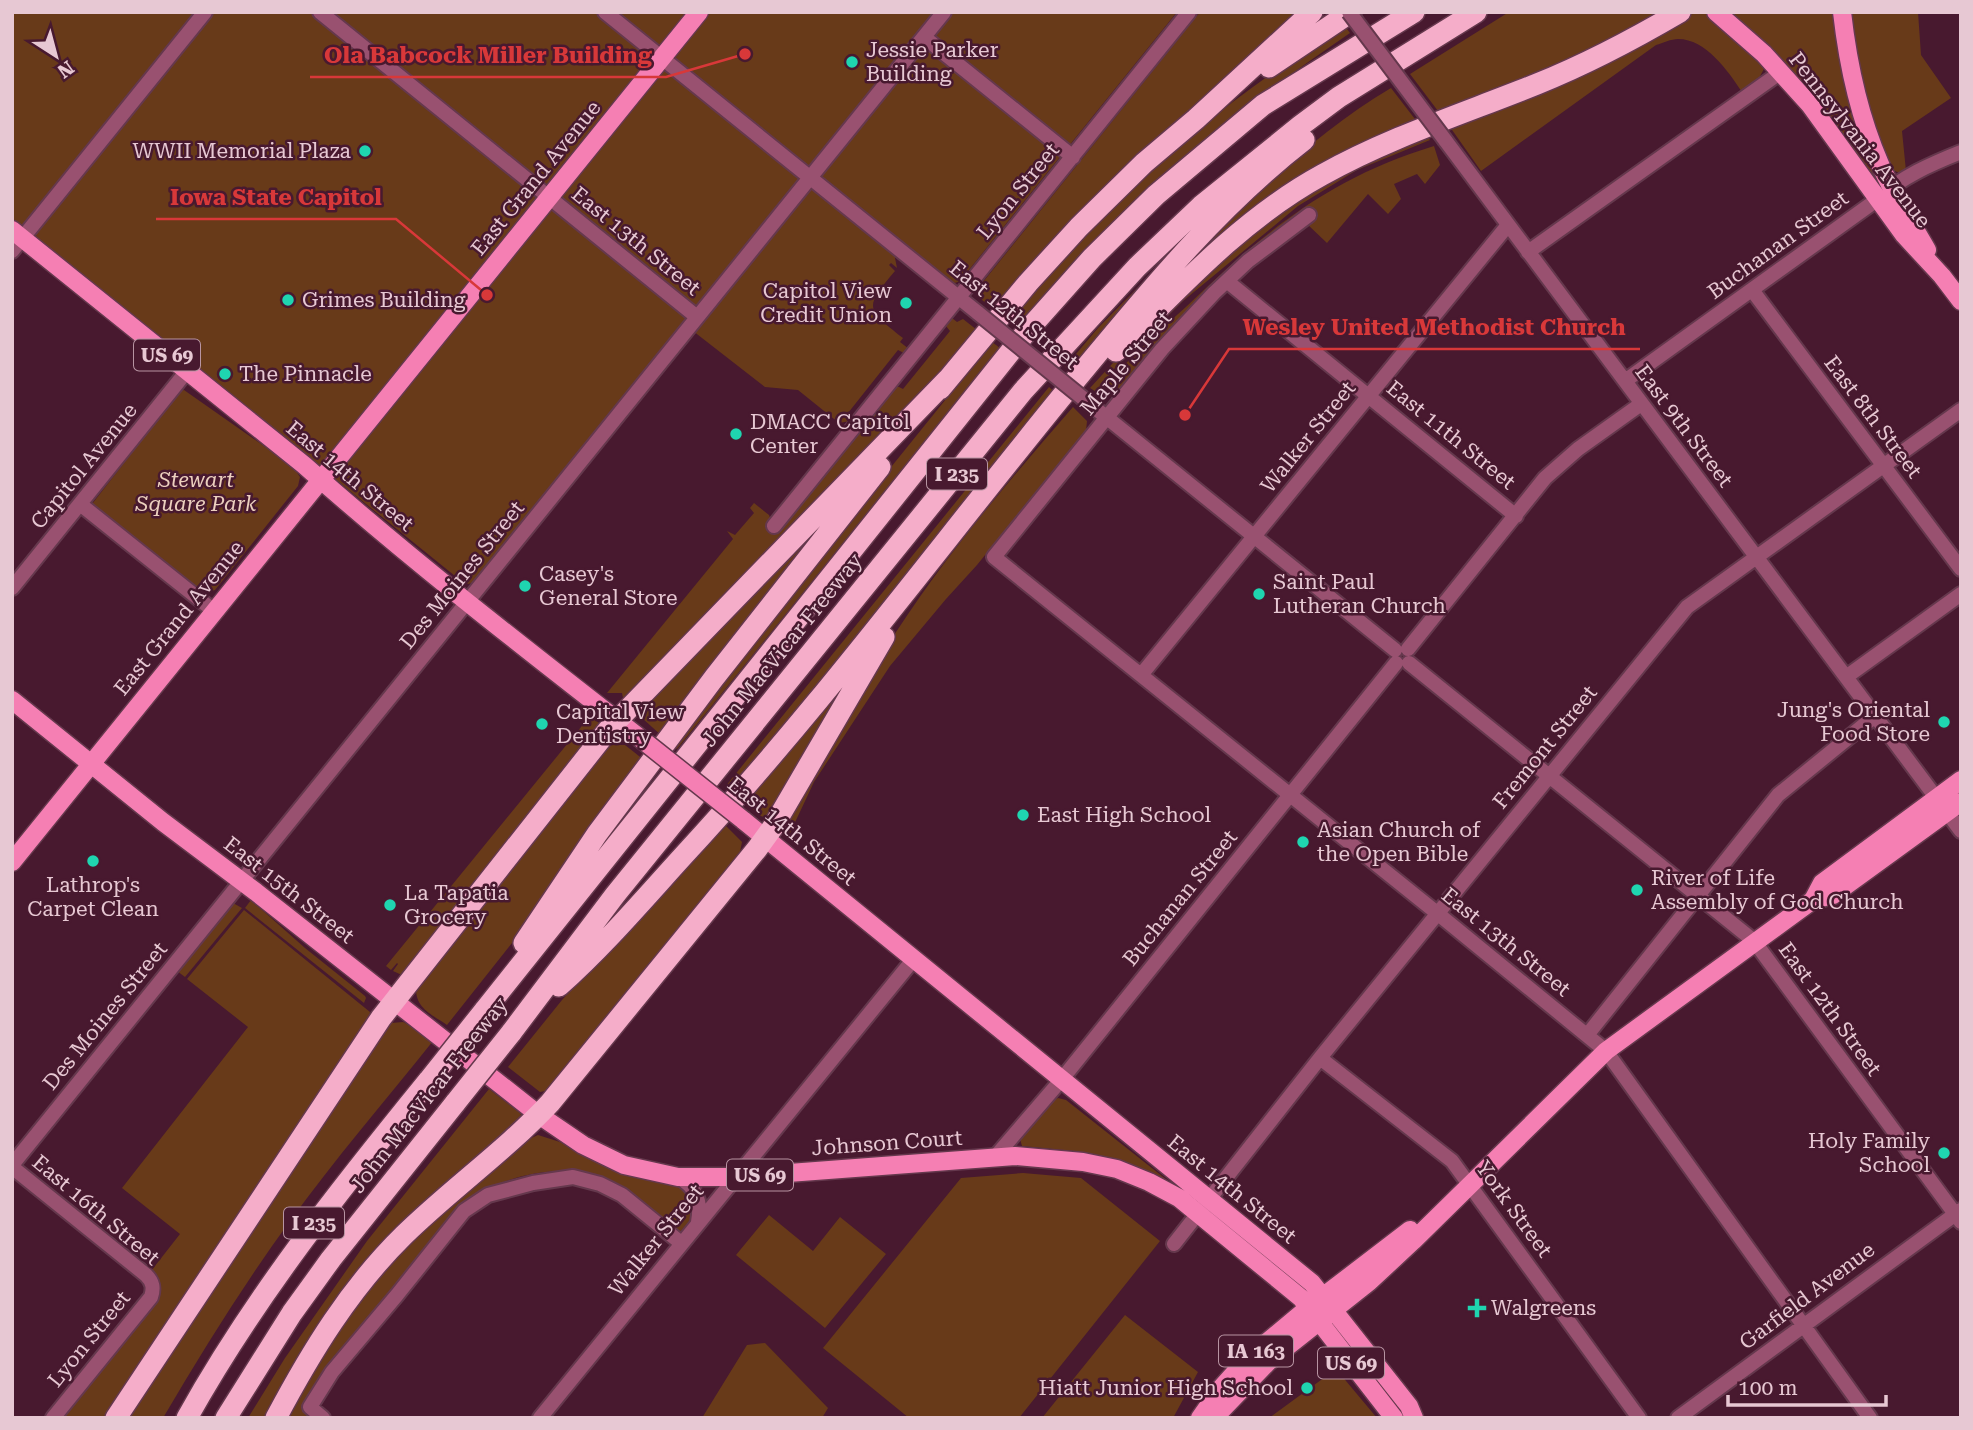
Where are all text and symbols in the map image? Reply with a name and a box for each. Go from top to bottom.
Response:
north arrow [21,21,91,91]
callout: Ola Babcock Miller Building [310,33,666,77]
place label: Jessie Parker Building [866,38,999,86]
text: Ola Babcock Miller Building [324,42,653,69]
street label: Pennsylvania Avenue [1784,48,1936,232]
marker: Jessie Parker Building [844,54,860,70]
text: N [53,56,78,83]
street label: East Grand Avenue [466,96,606,260]
street label: Lyon Street [972,138,1064,244]
place label: WWII Memorial Plaza [133,139,352,163]
marker: WWII Memorial Plaza [357,143,373,159]
callout: Iowa State Capitol [156,175,396,219]
street label: East 13th Street [567,182,705,300]
text: Iowa State Capitol [170,184,382,211]
street label: Buchanan Street [1703,186,1853,304]
street label: East 12th Street [945,256,1083,374]
place label: Capitol View Credit Union [760,279,893,327]
place label: Grimes Building [302,288,466,312]
marker: Grimes Building [280,292,296,308]
marker: Capitol View Credit Union [898,295,914,311]
callout: Wesley United Methodist Church [1229,305,1640,349]
street label: Maple Street [1076,306,1177,420]
text: Wesley United Methodist Church [1242,314,1626,341]
road number: US 69 [134,340,200,370]
street label: East 8th Street [1819,351,1927,483]
street label: East 9th Street [1630,360,1738,492]
place label: The Pinnacle [239,362,372,386]
marker: The Pinnacle [217,366,233,382]
street label: Walker Street [1256,376,1360,498]
street label: East 11th Street [1382,376,1520,494]
street label: Capitol Avenue [26,398,142,534]
place label: DMACC Capitol Center [750,410,910,458]
street label: East 14th Street [282,416,419,536]
marker: DMACC Capitol Center [728,426,744,442]
road number: I 235 [927,458,987,489]
park label: Stewart Square Park [135,468,257,516]
street label: Des Moines Street [395,496,529,654]
street label: East Grand Avenue [109,536,249,700]
street label: John MacVicar Freeway [697,548,868,751]
place label: Casey's General Store [539,562,677,610]
place label: Saint Paul Lutheran Church [1273,570,1446,618]
marker: Casey's General Store [517,578,533,594]
marker: Saint Paul Lutheran Church [1251,586,1267,602]
street label: Fremont Street [1488,681,1602,813]
place label: Jung's Oriental Food Store [1777,698,1930,746]
place label: Capital View Dentistry [556,700,684,748]
marker: Jung's Oriental Food Store [1936,714,1952,730]
marker: Capital View Dentistry [534,716,550,732]
street label: East 14th Street [723,772,861,890]
place label: East High School [1037,803,1212,827]
marker: East High School [1015,807,1031,823]
place label: Asian Church of the Open Bible [1317,818,1481,866]
street label: Buchanan Street [1118,825,1242,971]
street label: East 15th Street [219,832,359,948]
marker: Asian Church of the Open Bible [1295,834,1311,850]
marker: Lathrop's Carpet Clean [85,853,101,869]
place label: River of Life Assembly of God Church [1651,866,1904,914]
place label: Lathrop's Carpet Clean [27,873,159,921]
place label: La Tapatia Grocery [404,881,509,929]
marker: River of Life Assembly of God Church [1629,882,1645,898]
street label: East 13th Street [1437,883,1575,1001]
marker: La Tapatia Grocery [382,897,398,913]
street label: Des Moines Street [38,937,172,1095]
street label: East 12th Street [1774,938,1886,1080]
street label: John MacVicar Freeway [345,992,513,1197]
street label: Johnson Court [811,1126,963,1160]
place label: Holy Family School [1808,1129,1931,1177]
street label: East 14th Street [1163,1130,1301,1248]
marker: Holy Family School [1936,1145,1952,1161]
street label: East 16th Street [28,1150,165,1270]
street label: York Street [1471,1156,1557,1262]
road number: US 69 [727,1160,793,1190]
street label: Walker Street [604,1179,708,1301]
road number: I 235 [284,1208,344,1238]
street label: Garfield Avenue [1735,1237,1879,1355]
street label: Lyon Street [43,1286,135,1392]
place label: Walgreens [1491,1296,1596,1320]
marker: Walgreens [1469,1300,1485,1316]
road number: IA 163 [1219,1336,1293,1366]
road number: US 69 [1318,1348,1384,1378]
scale bar [1728,1364,1885,1408]
place label: Hiatt Junior High School [1039,1376,1293,1400]
text: 100 m [1738,1376,1798,1400]
marker: Hiatt Junior High School [1299,1380,1315,1396]

